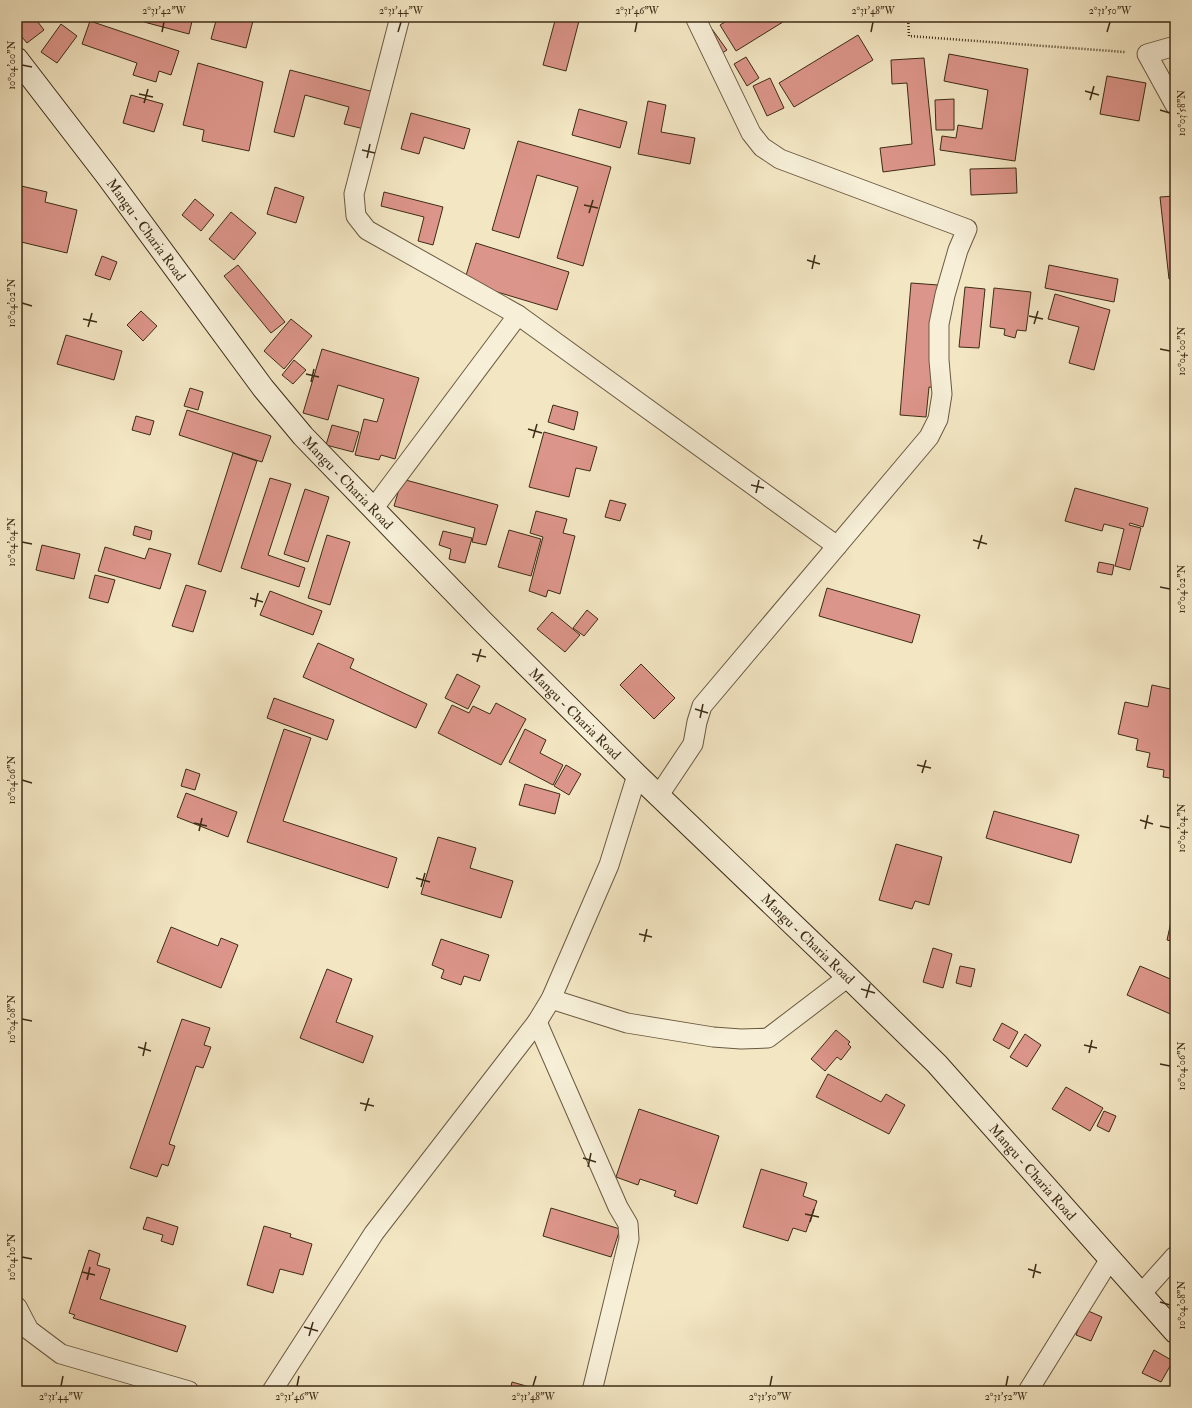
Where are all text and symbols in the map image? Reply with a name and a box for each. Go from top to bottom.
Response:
text: 2°31'42"W [142,5,187,17]
text: 2°31'44"W [379,5,424,17]
text: 2°31'46"W [615,5,660,17]
text: 2°31'48"W [851,5,895,17]
text: 2°31'50"W [1089,5,1132,17]
text: 10°04'00"N [6,41,18,89]
text: 10°03'58"N [1176,90,1188,136]
street label: Mangu - Charia Road [103,175,190,284]
text: 10°04'02"N [6,279,18,327]
text: 10°04'00"N [1176,327,1188,375]
street label: Mangu - Charia Road [299,432,397,533]
text: 10°04'04"N [6,517,18,567]
text: 10°04'02"N [1176,565,1188,613]
street label: Mangu - Charia Road [526,664,625,763]
text: 10°04'06"N [6,756,18,804]
text: 10°04'04"N [1176,803,1188,853]
street label: Mangu - Charia Road [758,890,858,987]
text: 10°04'08"N [6,995,18,1043]
text: 10°04'06"N [1176,1042,1188,1090]
street label: Mangu - Charia Road [986,1120,1080,1223]
text: 10°04'10"N [6,1233,18,1281]
text: 10°04'08"N [1176,1281,1188,1329]
text: 2°31'44"W [39,1391,84,1403]
text: 2°31'46"W [275,1391,320,1403]
text: 2°31'48"W [511,1391,555,1403]
text: 2°31'50"W [749,1391,792,1403]
text: 2°31'52"W [985,1391,1028,1403]

